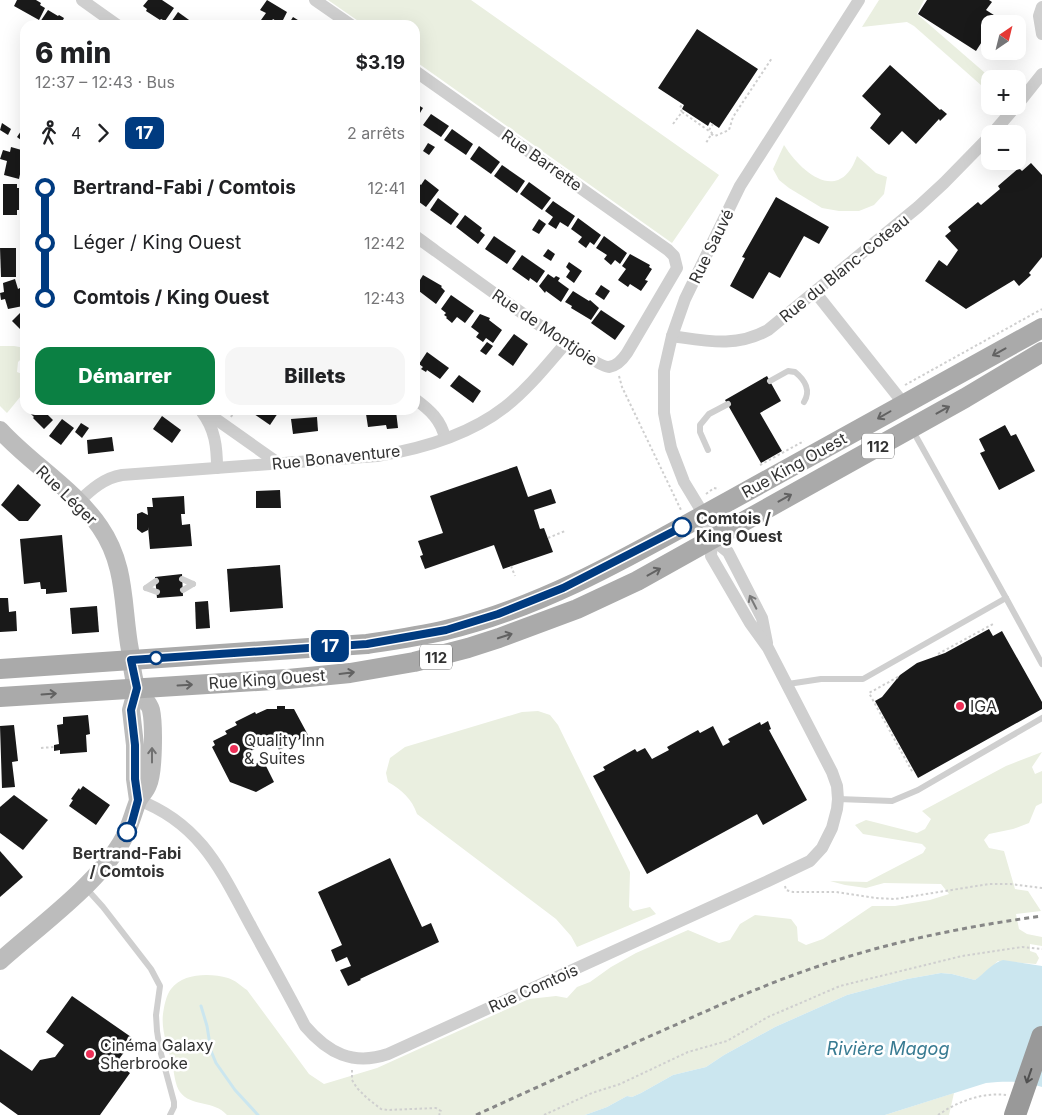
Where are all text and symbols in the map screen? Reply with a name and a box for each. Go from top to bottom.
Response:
north arrow [981,15,1026,60]
map controls [981,15,1026,170]
text: 6 min [35,36,111,70]
text: $3.19 [356,51,405,74]
button: + [981,70,1026,115]
text: 12:37 – 12:43 · Bus [35,72,175,92]
icon: walk [35,119,63,147]
icon: forward [89,119,117,147]
text: 17 [135,122,154,143]
text: 4 [71,123,81,143]
text: 2 arrêts [347,123,405,143]
street label: Rue Barrette [498,125,586,195]
button: − [981,125,1026,170]
text: Bertrand-Fabi / Comtois [73,176,296,199]
text: 12:41 [368,178,405,198]
street label: Rue Sauvé [684,206,738,286]
street label: Rue du Blanc-Coteau [775,210,913,326]
text: Léger / King Ouest [73,231,241,254]
text: 12:42 [364,233,405,253]
street label: Rue de Montjoie [489,284,601,370]
text: Comtois / King Ouest [73,286,269,309]
text: 12:43 [364,288,405,308]
button: Démarrer [35,347,215,405]
button: Billets [225,347,405,405]
one-way arrow [992,347,1007,357]
one-way arrow [935,405,949,415]
one-way arrow [877,410,892,420]
street label: Rue King Ouest [738,428,850,502]
road number: 112 [862,434,894,458]
street label: Rue Bonaventure [271,440,401,474]
street label: Rue Léger [32,461,102,529]
one-way arrow [778,493,793,503]
place label: Comtois / King Ouest [696,508,783,546]
marker: Comtois / King Ouest [672,517,692,537]
one-way arrow [646,567,661,576]
one-way arrow [748,595,758,610]
line badge: 17 [308,630,352,662]
one-way arrow [497,631,513,640]
text: 17 [321,635,339,656]
road number: 112 [420,644,452,670]
unlabelled marker [149,651,163,665]
street label: Rue King Ouest [208,665,326,693]
one-way arrow [339,668,355,678]
one-way arrow [177,680,193,690]
one-way arrow [40,689,56,698]
place label: IGA [970,696,997,716]
marker: IGA [954,700,966,712]
place label: Quality Inn & Suites [244,730,325,768]
marker: Quality Inn & Suites [228,743,240,755]
one-way arrow [147,747,157,764]
marker: Bertrand-Fabi / Comtois [117,822,137,842]
place label: Bertrand-Fabi / Comtois [73,843,181,881]
street label: Rue Comtois [485,959,581,1017]
place label: Cinéma Galaxy Sherbrooke [100,1035,213,1073]
water label: Rivière Magog [827,1038,949,1059]
marker: Cinéma Galaxy Sherbrooke [84,1048,96,1060]
one-way arrow [1023,1068,1033,1084]

